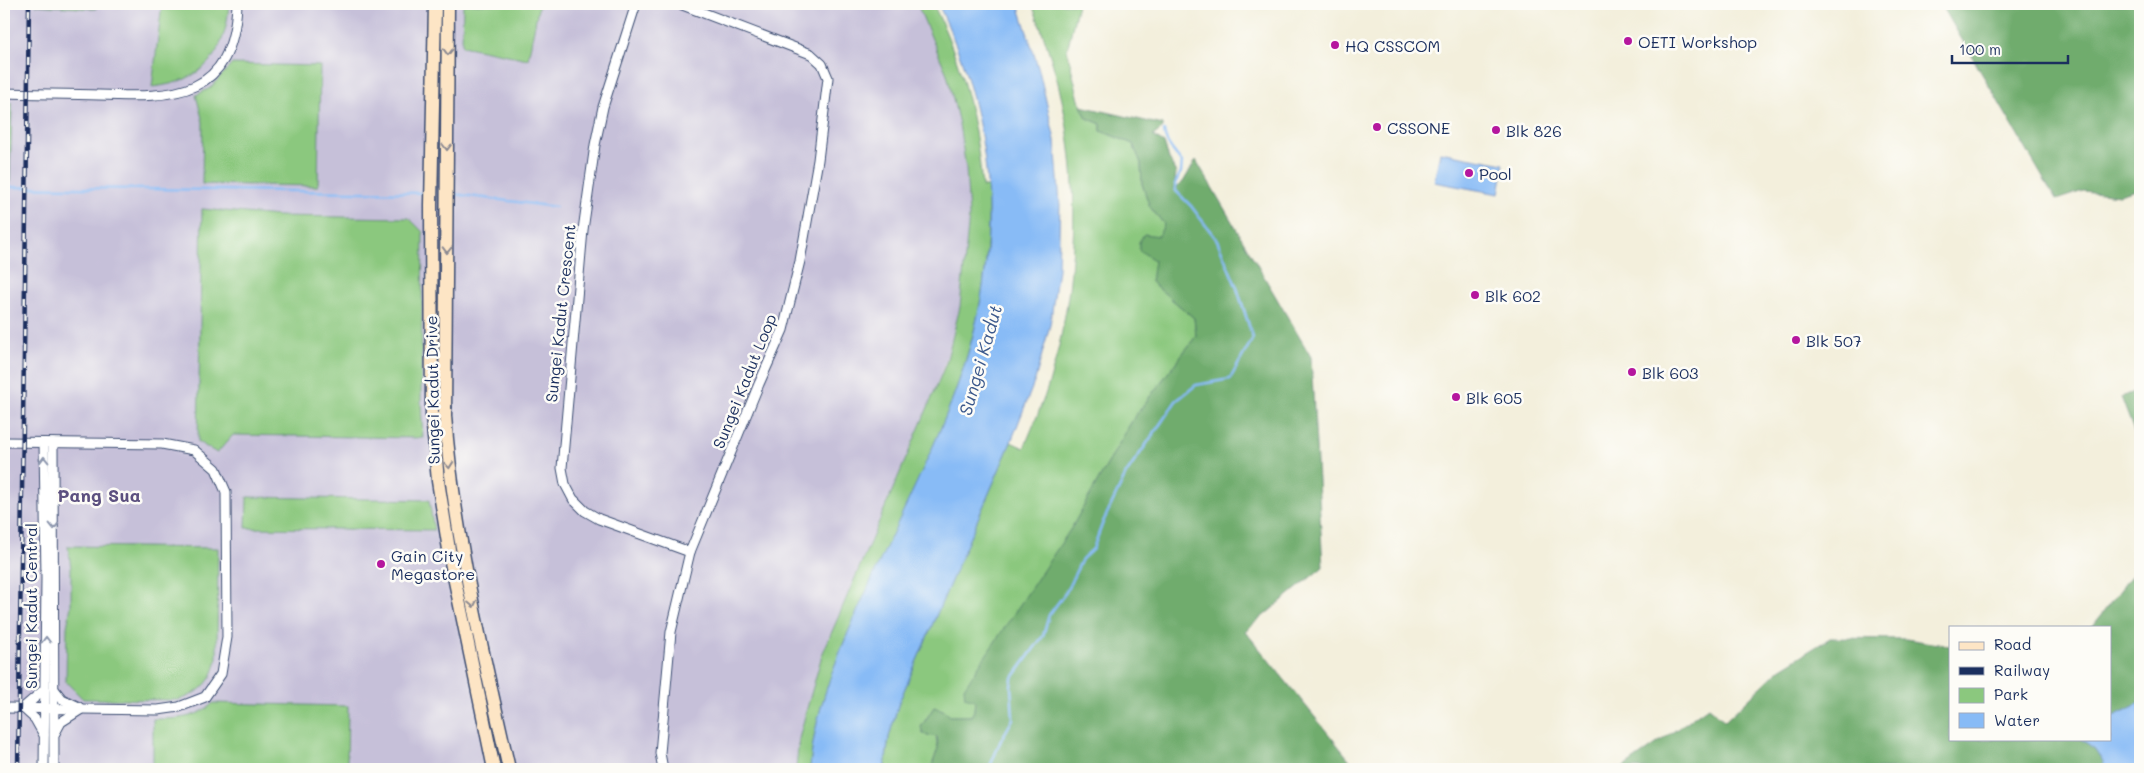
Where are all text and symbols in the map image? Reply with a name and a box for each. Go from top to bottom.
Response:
place label: OETI Workshop [1638,31,1757,52]
scale bar [1952,32,2068,64]
place label: HQ CSSCOM [1345,35,1440,56]
marker: OETI Workshop [1622,35,1634,47]
marker: HQ CSSCOM [1329,39,1341,51]
text: 100 m [1959,39,2001,59]
one-way arrow [443,49,453,57]
place label: CSSONE [1387,117,1450,138]
place label: Blk 826 [1506,120,1562,141]
marker: CSSONE [1371,121,1383,133]
marker: Blk 826 [1490,124,1502,136]
one-way arrow [442,143,452,151]
place label: Pool [1479,163,1512,184]
marker: Pool [1463,167,1475,179]
street label: Sungei Kadut Crescent [540,223,580,403]
one-way arrow [442,246,452,254]
place label: Blk 602 [1485,285,1541,306]
marker: Blk 602 [1469,289,1481,301]
water label: Sungei Kadut [953,302,1007,418]
street label: Sungei Kadut Loop [707,310,781,452]
street label: Sungei Kadut Drive [420,315,444,465]
place label: Blk 507 [1806,330,1862,351]
marker: Blk 507 [1790,334,1802,346]
place label: Blk 603 [1642,362,1698,383]
marker: Blk 603 [1626,366,1638,378]
place label: Blk 605 [1466,387,1522,408]
marker: Blk 605 [1450,391,1462,403]
one-way arrow [39,455,49,463]
one-way arrow [443,461,454,469]
district label: Pang Sua [57,483,141,507]
street label: Sungei Kadut Central [20,523,41,689]
one-way arrow [49,523,59,531]
place label: Gain City Megastore [391,545,475,584]
marker: Gain City Megastore [375,558,387,570]
one-way arrow [468,600,478,609]
legend [1949,626,2112,740]
text: Road [1994,634,2031,654]
one-way arrow [41,636,51,644]
text: Railway [1994,660,2050,680]
text: Park [1994,684,2028,704]
text: Water [1994,710,2040,730]

